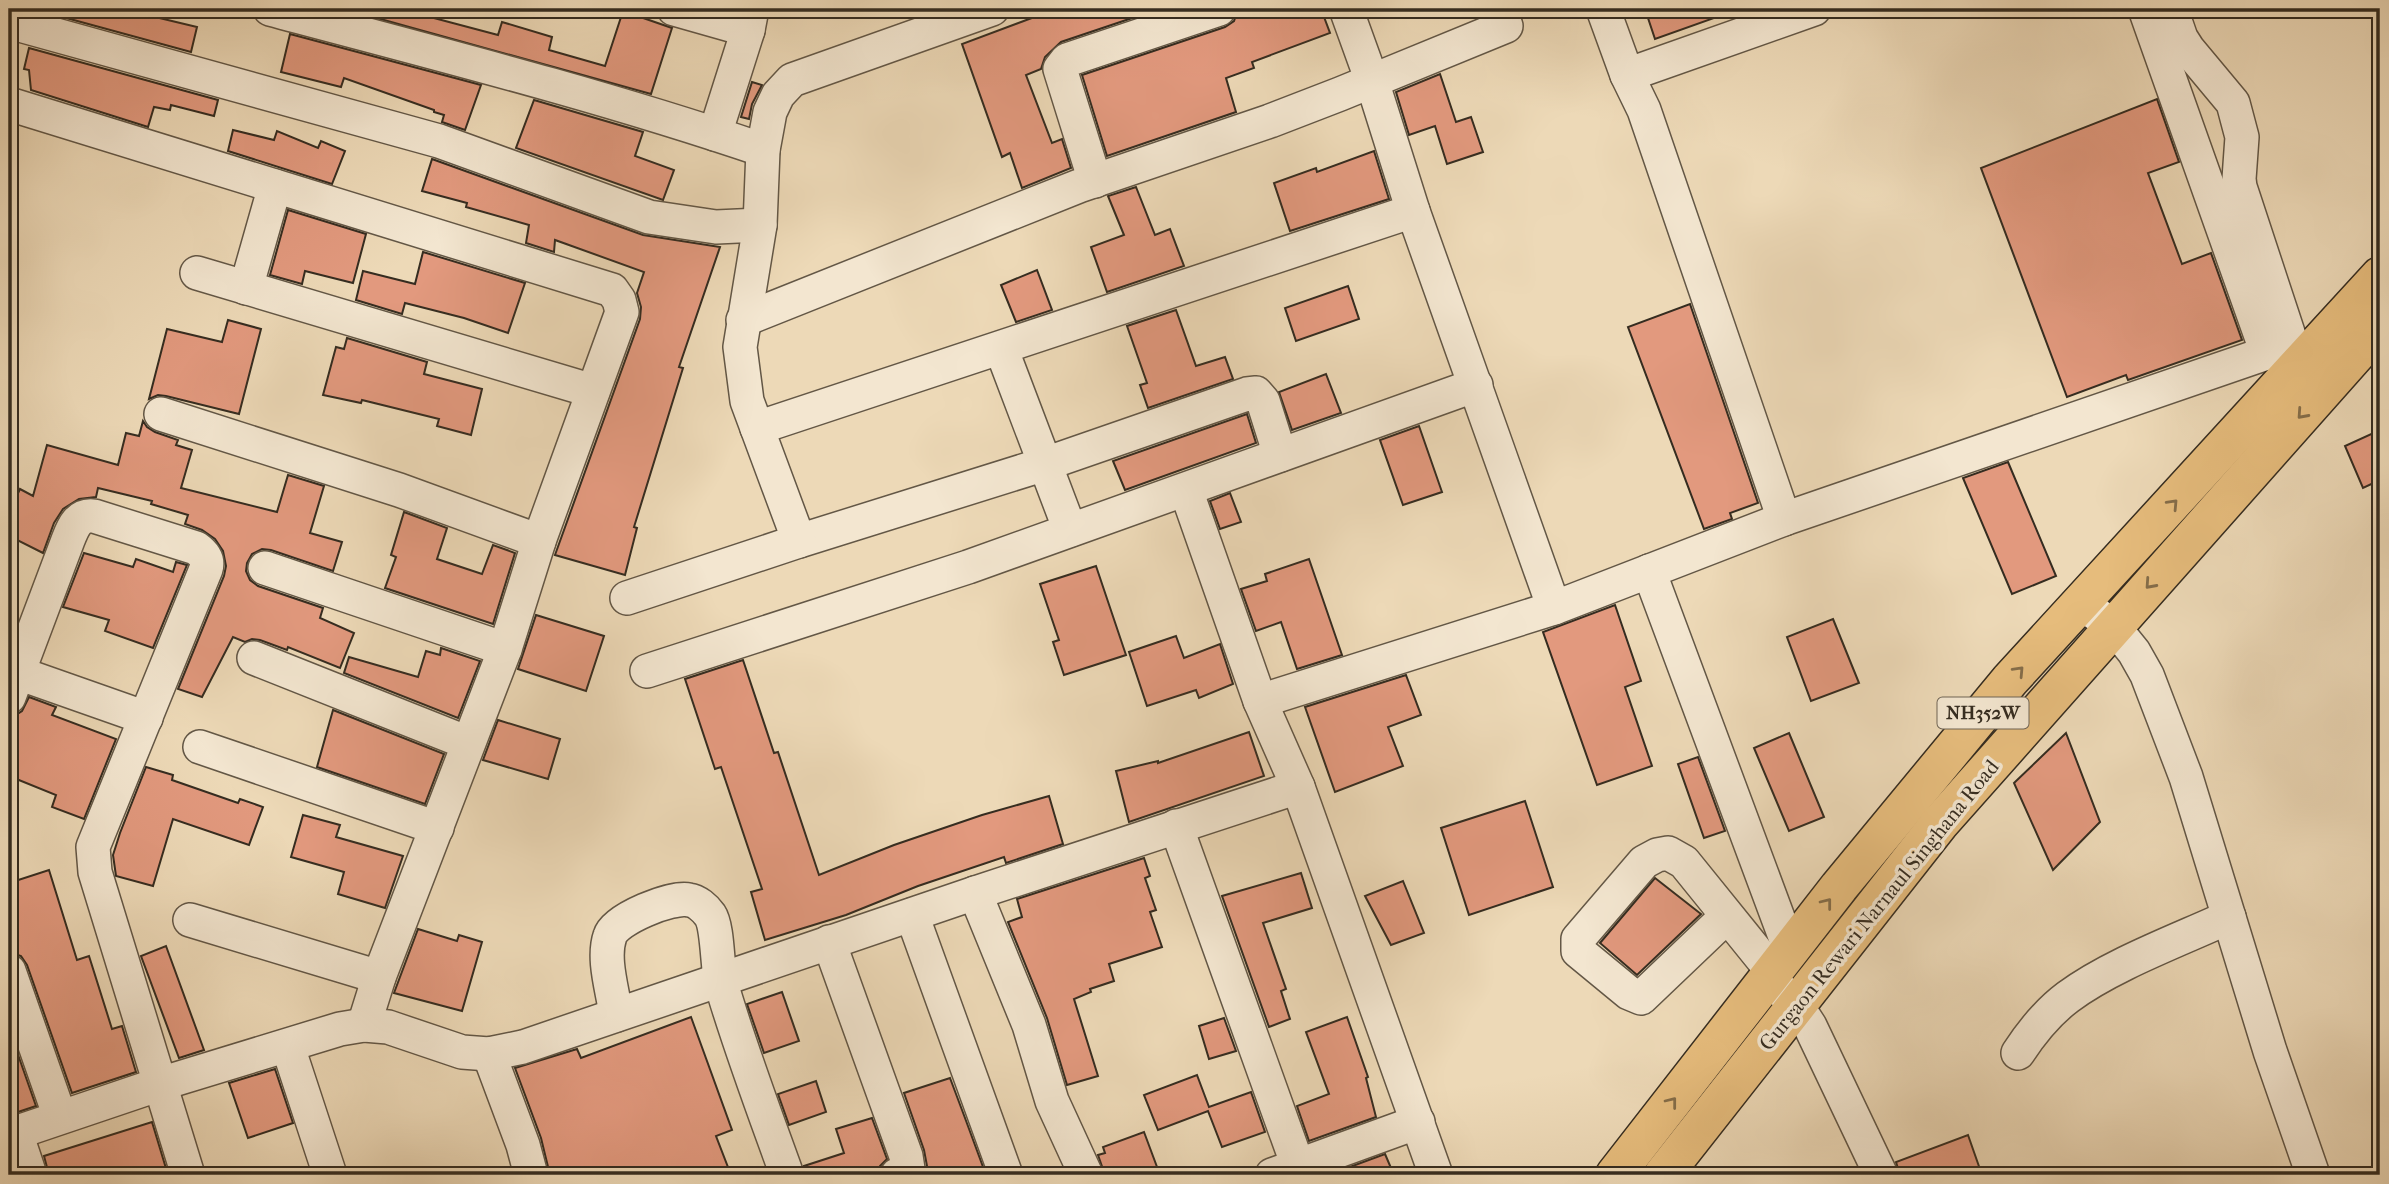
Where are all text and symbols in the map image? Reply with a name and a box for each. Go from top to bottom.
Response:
one-way arrow [2297,406,2310,419]
one-way arrow [2164,499,2177,512]
one-way arrow [2146,576,2158,589]
one-way arrow [2010,666,2023,679]
road number: NH352W [1938,698,2028,728]
street label: Gurgaon Rewari Narnaul Singhana Road [1754,754,2004,1055]
one-way arrow [1818,898,1831,911]
one-way arrow [1664,1097,1677,1110]

